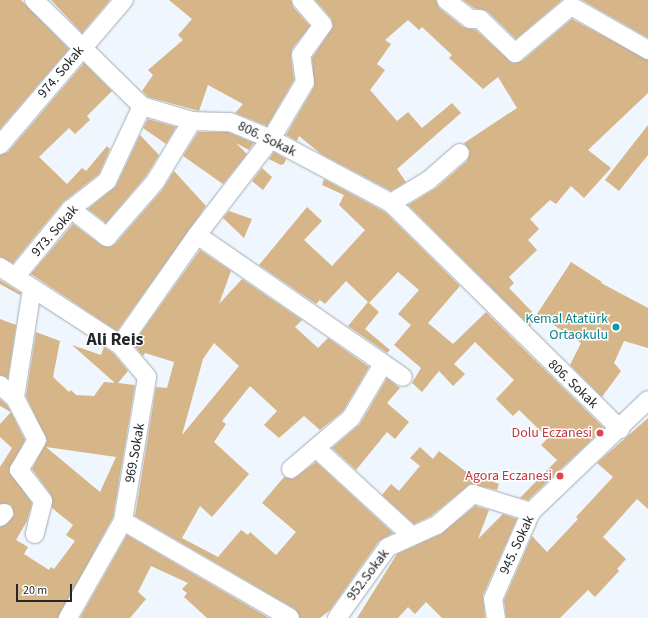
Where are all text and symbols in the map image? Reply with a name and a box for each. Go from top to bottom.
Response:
street label: 974. Sokak [34,42,88,102]
street label: 806. Sokak [235,118,299,160]
street label: 973. Sokak [28,202,82,260]
place label: Kemal Atatürk Ortaokulu [525,311,608,344]
marker: Kemal Atatürk Ortaokulu [611,322,621,332]
district label: Ali Reis [86,329,144,351]
street label: 806. Sokak [545,356,601,412]
street label: 969.Sokak [122,422,148,484]
place label: Dolu Eczanesi [512,425,592,441]
marker: Dolu Eczanesi [595,428,605,438]
place label: Agora Eczanesi [465,468,552,484]
marker: Agora Eczanesi [555,471,565,481]
street label: 945. Sokak [496,513,538,577]
street label: 952.Sokak [343,546,393,604]
scale bar [18,576,74,602]
text: 20 m [23,582,47,599]

